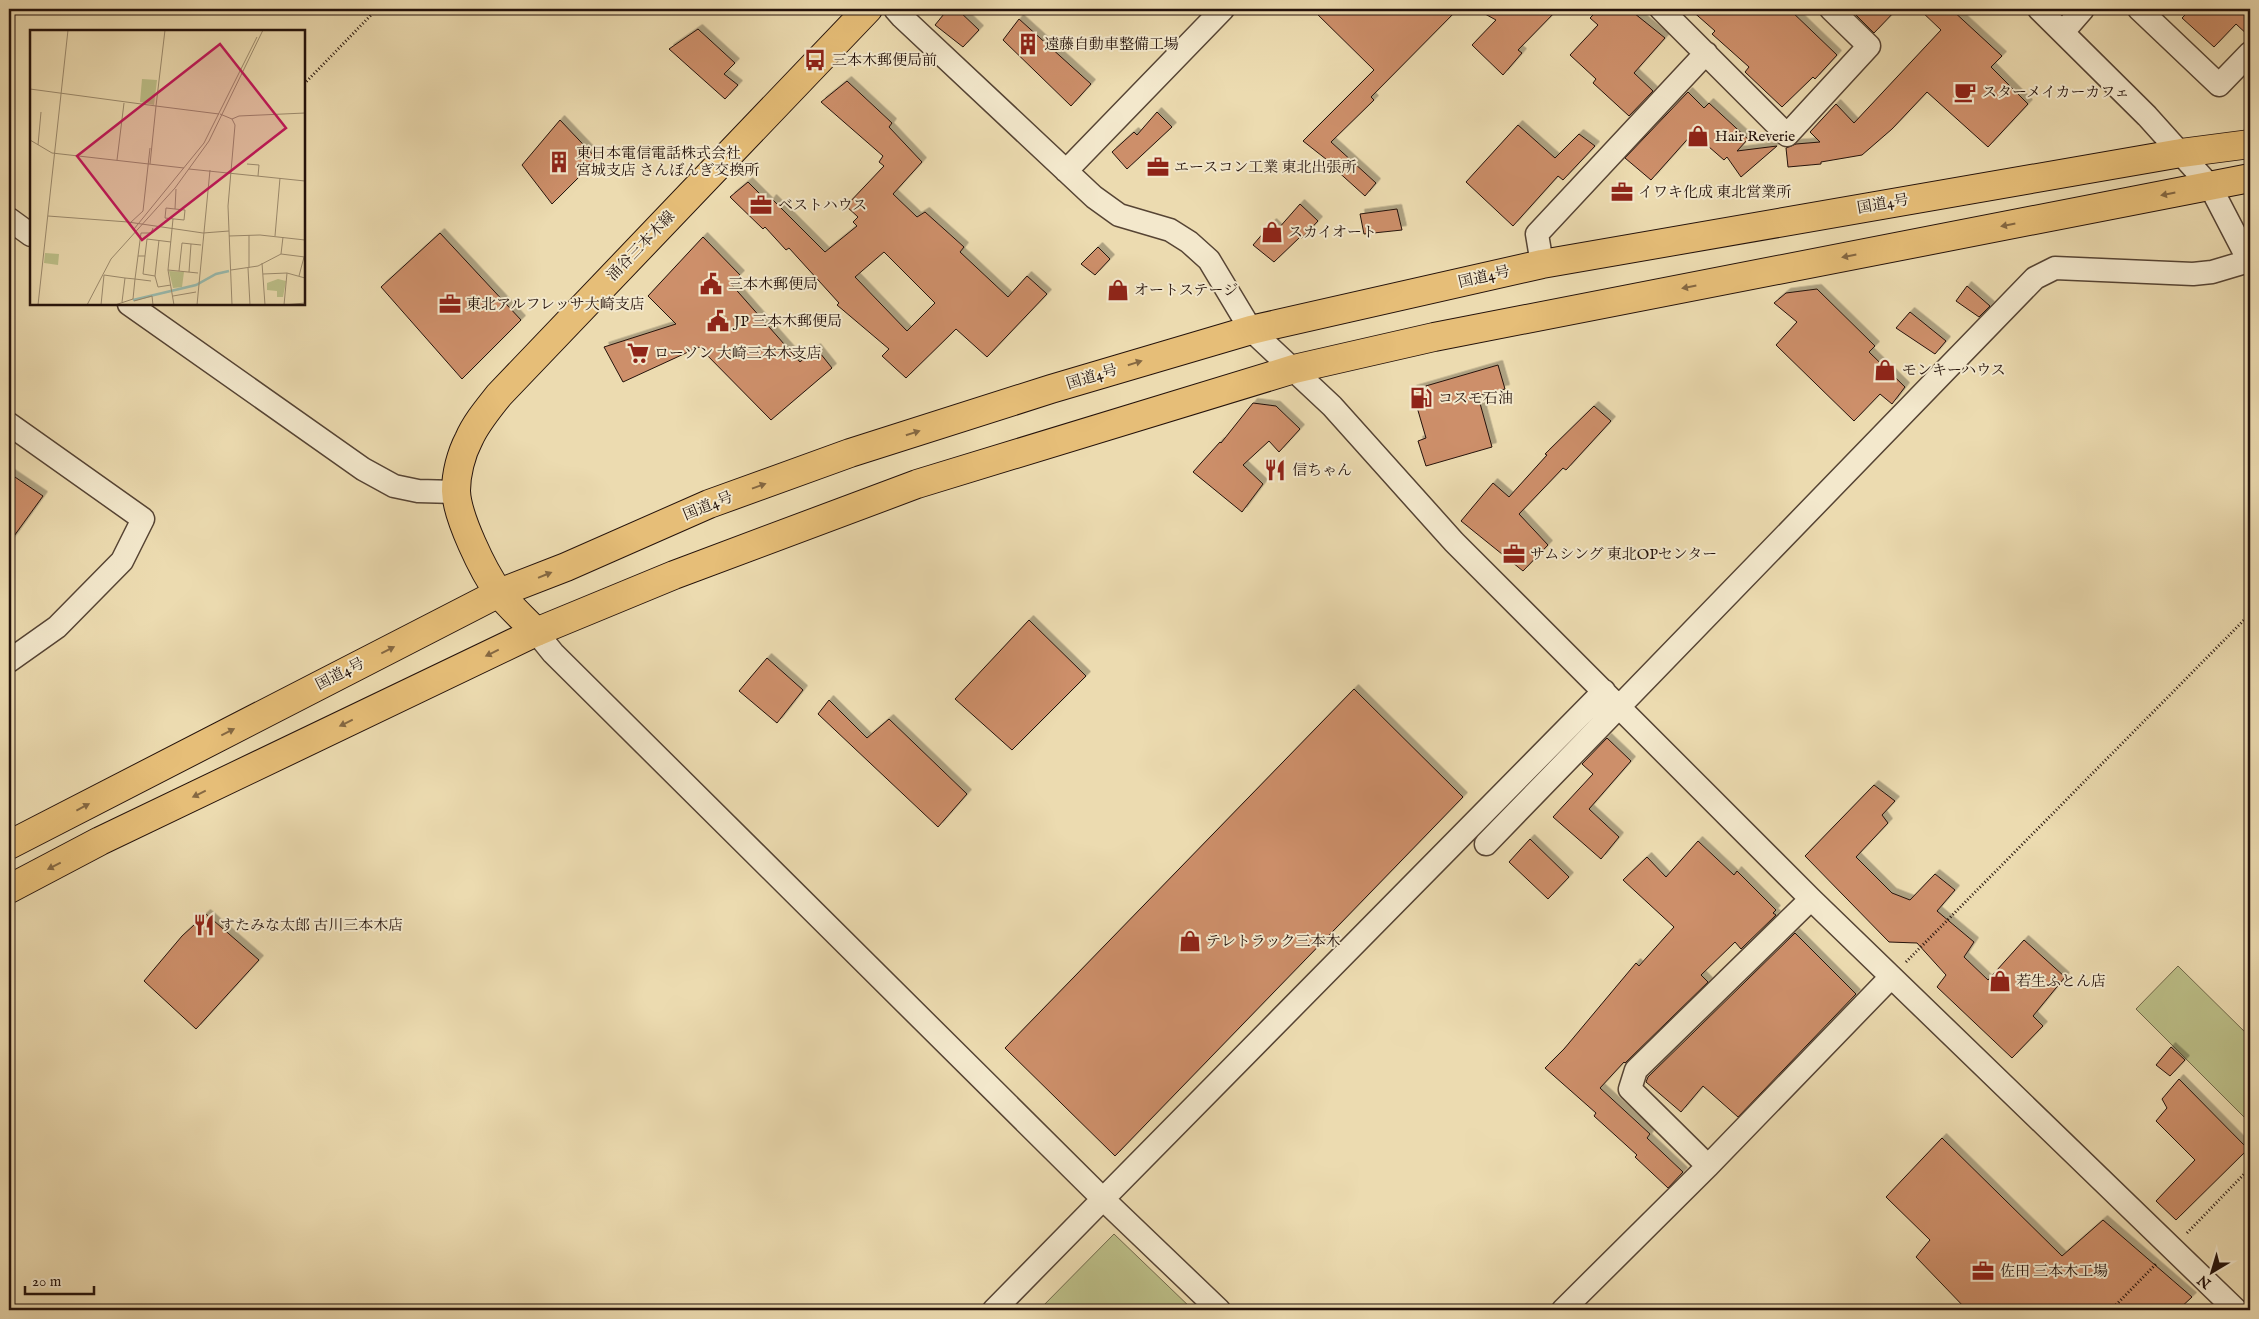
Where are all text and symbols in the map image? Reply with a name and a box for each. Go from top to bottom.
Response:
inset map [30,30,305,305]
building icon: 遠藤自動車整備工場 [1015,31,1041,57]
place label: 遠藤自動車整備工場 [1044,35,1179,54]
bus stop icon: 三本木郵便局前 [802,47,828,73]
place label: 三本木郵便局前 [832,51,937,70]
cafe icon: スターメイカーカフェ [1952,79,1978,105]
place label: スターメイカーカフェ [1982,83,2129,102]
shop icon: Hair Reverie [1685,123,1711,149]
place label: Hair Reverie [1715,127,1795,146]
place label: 東日本電信電話株式会社 宮城支店 さんぼんぎ交換所 [576,144,759,180]
building icon: 東日本電信電話株式会社 宮城支店 さんぼんぎ交換所 [546,149,572,175]
office icon: エースコン工業 東北出張所 [1145,154,1171,180]
place label: エースコン工業 東北出張所 [1174,158,1357,177]
office icon: イワキ化成 東北営業所 [1609,179,1635,205]
place label: イワキ化成 東北営業所 [1638,183,1791,202]
street label: 国道4号 [1856,190,1910,218]
one-way arrow [2160,190,2176,198]
office icon: ベストハウス [748,192,774,218]
place label: ベストハウス [778,196,867,215]
street label: 涌谷三本木線 [603,207,679,285]
shop icon: スカイオート [1259,219,1285,245]
one-way arrow [2001,221,2016,229]
place label: スカイオート [1288,223,1377,242]
one-way arrow [1841,252,1857,260]
street label: 国道4号 [1456,262,1512,292]
public building icon: 三本木郵便局 [698,271,724,297]
place label: 三本木郵便局 [728,275,818,294]
shop icon: オートステージ [1105,277,1131,303]
place label: オートステージ [1134,281,1238,300]
one-way arrow [1682,283,1697,291]
office icon: 東北アルフレッサ大崎支店 [437,291,463,317]
place label: 東北アルフレッサ大崎支店 [466,295,645,314]
public building icon: JP 三本木郵便局 [705,308,731,334]
place label: JP 三本木郵便局 [732,312,842,331]
supermarket icon: ローソン 大崎三本木支店 [625,340,651,366]
place label: ローソン 大崎三本木支店 [654,344,822,363]
shop icon: モンキーハウス [1872,357,1898,383]
one-way arrow [1127,359,1142,367]
street label: 国道4号 [1064,360,1120,394]
place label: モンキーハウス [1902,361,2006,380]
fuel station icon: コスモ石油 [1408,385,1434,411]
place label: コスモ石油 [1438,389,1513,408]
one-way arrow [906,429,921,437]
restaurant icon: 信ちゃん [1262,457,1288,483]
place label: 信ちゃん [1292,461,1352,480]
one-way arrow [752,482,767,489]
street label: 国道4号 [680,487,736,525]
office icon: サムシング 東北OPセンター [1501,541,1527,567]
place label: サムシング 東北OPセンター [1530,545,1717,564]
one-way arrow [538,571,553,579]
one-way arrow [381,646,395,654]
one-way arrow [485,649,499,657]
street label: 国道4号 [312,654,368,694]
one-way arrow [339,719,353,727]
one-way arrow [220,728,235,736]
one-way arrow [192,789,207,798]
one-way arrow [76,803,91,811]
one-way arrow [46,862,61,870]
restaurant icon: すたみな太郎 古川三本木店 [191,912,217,938]
place label: すたみな太郎 古川三本木店 [220,916,403,935]
shop icon: テレトラック三本木 [1177,928,1203,954]
place label: テレトラック三本木 [1206,932,1340,951]
shop icon: 若生ふとん店 [1987,968,2013,994]
place label: 若生ふとん店 [2016,972,2106,991]
north arrow [2186,1246,2236,1296]
office icon: 佐田 三本木工場 [1970,1258,1996,1284]
place label: 佐田 三本木工場 [2000,1262,2108,1281]
scale bar [25,1264,94,1296]
text: N [2194,1271,2216,1293]
text: 20 m [32,1272,62,1291]

